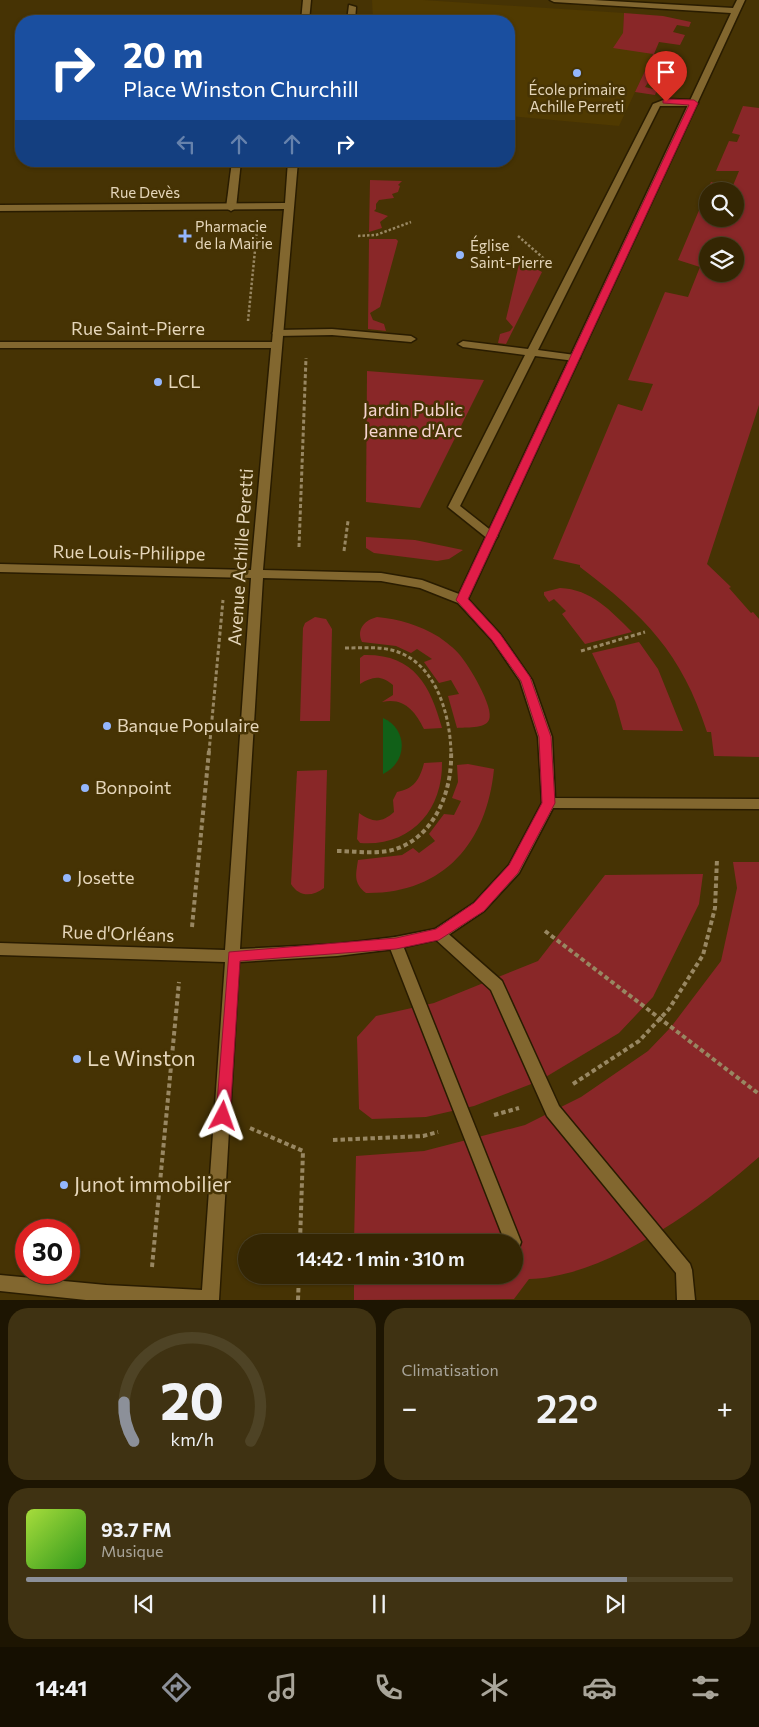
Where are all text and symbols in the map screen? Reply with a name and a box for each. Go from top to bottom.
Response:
text: 20 m [123,32,203,75]
icon: right [40,35,105,100]
pin [645,51,687,102]
icon: arrive [652,58,680,86]
marker: École primaire Achille Perreti [571,67,583,79]
text: Place Winston Churchill [123,75,359,102]
place label: École primaire Achille Perreti [528,79,626,115]
icon: left [172,130,200,158]
icon: ahead [225,130,253,158]
icon: ahead [278,130,306,158]
icon: right [331,130,359,158]
map controls [699,182,744,282]
button: search [699,182,744,227]
street label: Rue Devès [110,183,180,201]
place label: Pharmacie de la Mairie [195,217,273,252]
marker: Pharmacie de la Mairie [179,230,191,242]
place label: Église Saint-Pierre [470,235,552,271]
button: layers [699,237,744,282]
marker: Église Saint-Pierre [454,249,466,261]
street label: Rue Saint-Pierre [71,317,205,339]
place label: LCL [168,370,201,392]
marker: LCL [152,376,164,388]
park label: Jardin Public Jeanne d'Arc [363,398,463,441]
street label: Avenue Achille Peretti [223,468,257,646]
street label: Rue Louis-Philippe [52,540,206,564]
place label: Banque Populaire [117,714,259,736]
marker: Banque Populaire [101,720,113,732]
place label: Bonpoint [95,776,171,798]
marker: Bonpoint [79,782,91,794]
place label: Josette [77,866,135,888]
marker: Josette [61,872,73,884]
street label: Rue d'Orléans [61,920,175,946]
place label: Le Winston [87,1045,196,1070]
marker: Le Winston [71,1053,83,1065]
position arrow [196,1089,248,1141]
place label: Junot immobilier [74,1171,232,1196]
marker: Junot immobilier [58,1179,70,1191]
speed limit sign: 30 [15,1219,80,1284]
text: 14:42 · 1 min · 310 m [296,1247,465,1270]
text: Climatisation [402,1360,499,1379]
text: 20 [160,1367,224,1431]
text: 22° [536,1384,598,1431]
text: − [402,1390,417,1424]
text: + [717,1390,733,1424]
text: km/h [170,1428,213,1450]
text: 93.7 FM [101,1518,172,1541]
text: Musique [101,1541,163,1560]
icon: previous [130,1590,158,1618]
icon: pause [365,1590,393,1618]
icon: next [601,1590,629,1618]
icon: directions [159,1670,194,1705]
icon: music [265,1670,300,1705]
icon: phone [371,1670,406,1705]
icon: climate [477,1670,512,1705]
icon: car [582,1670,617,1705]
icon: filters [688,1670,723,1705]
text: 14:41 [35,1674,88,1701]

